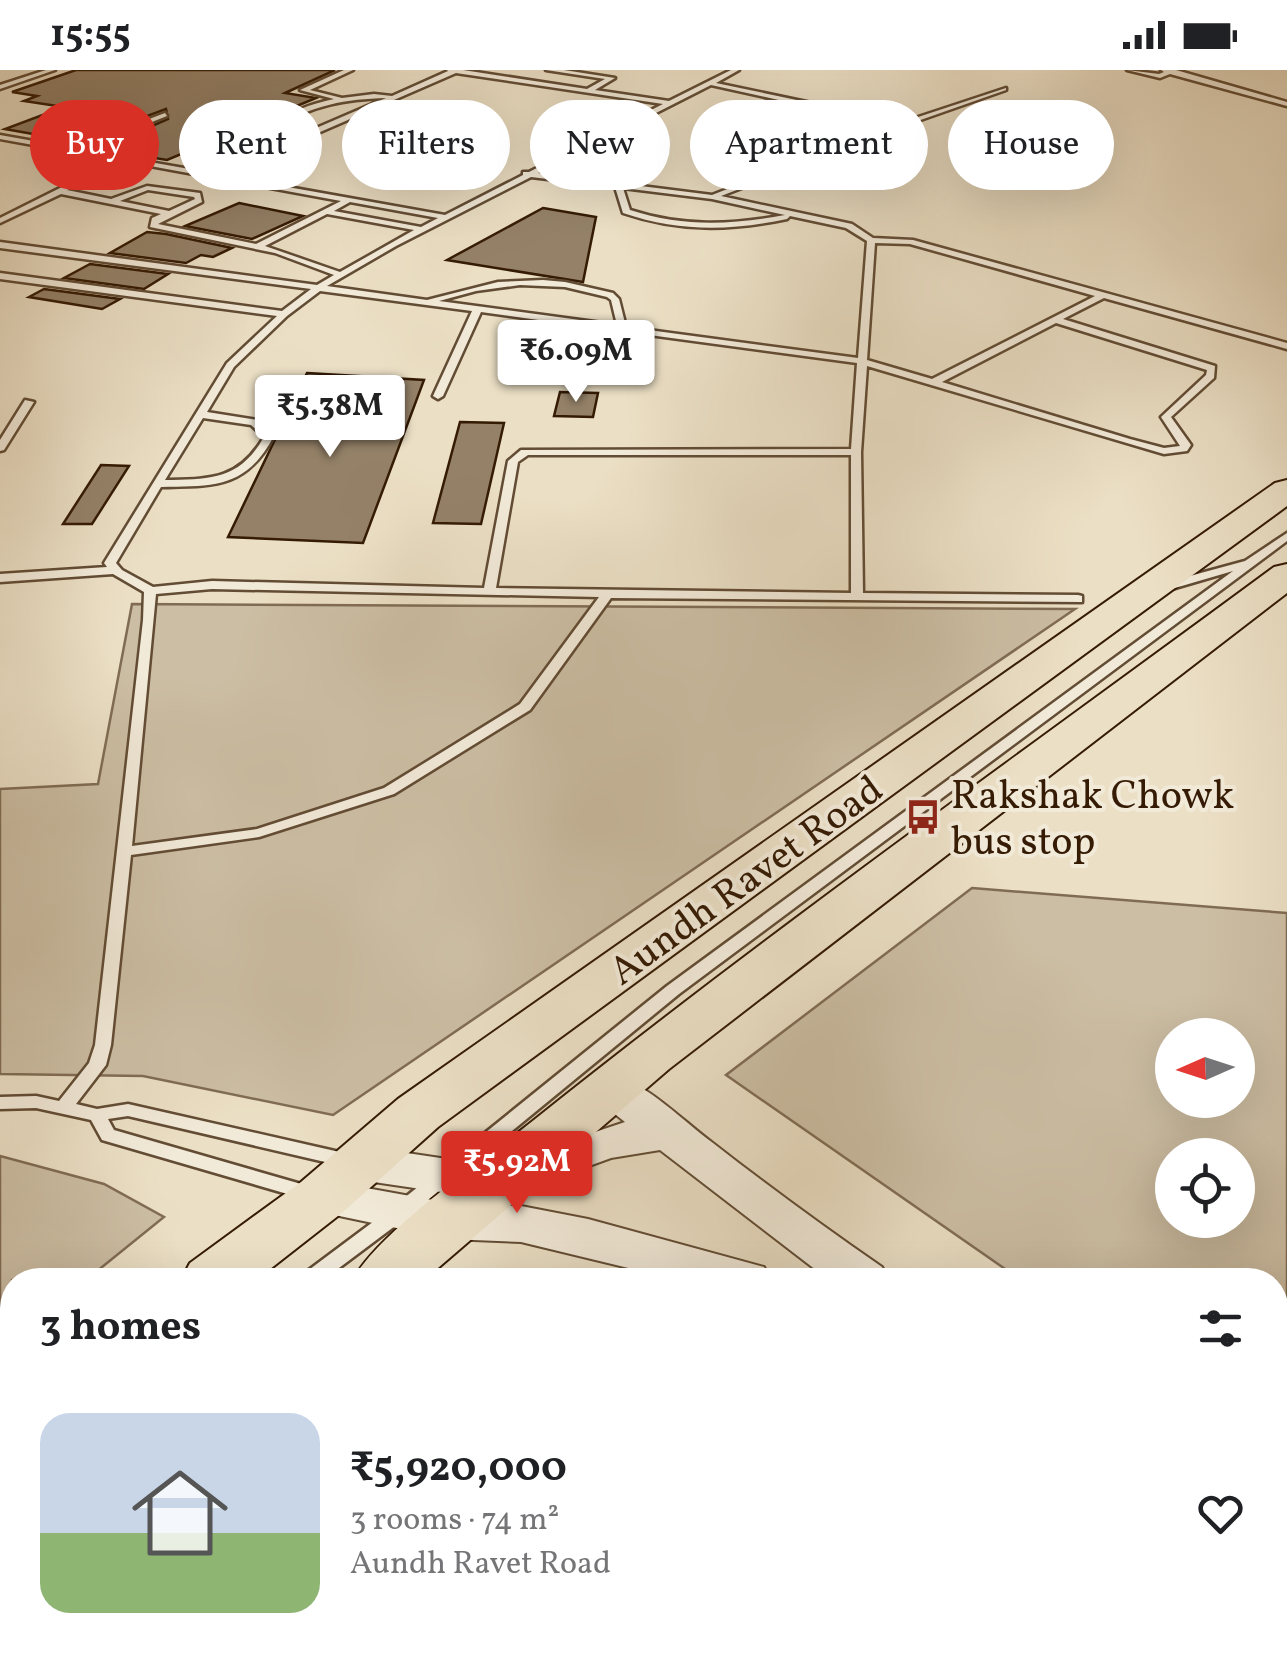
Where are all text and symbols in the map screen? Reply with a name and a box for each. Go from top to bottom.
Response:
text: 15:55 [50,9,131,62]
chip: Buy [30,100,159,190]
chip: Rent [179,100,322,190]
chip: Filters [342,100,510,190]
chip: New [530,100,670,190]
chip: Apartment [690,100,928,190]
chip: House [948,100,1114,190]
pin: ₹6.09M [495,320,657,405]
text: ₹6.09M [520,330,632,374]
pin: ₹5.38M [249,375,411,460]
text: ₹5.38M [277,385,383,429]
street label: Aundh Ravet Road [599,764,896,1001]
place label: Rakshak Chowk bus stop [951,770,1234,872]
bus stop icon: Rakshak Chowk bus stop [904,798,942,836]
north arrow [1155,1018,1255,1118]
map controls [1155,1018,1255,1238]
pin: ₹5.92M [436,1131,598,1216]
button: locate [1155,1138,1255,1238]
text: ₹5.92M [463,1141,571,1185]
text: 3 homes [40,1299,201,1358]
icon: filters [1193,1301,1248,1356]
text: ₹5,920,000 [350,1440,567,1499]
icon: home [120,1453,240,1573]
icon: heart [1193,1486,1248,1541]
text: 3 rooms · 74 m² [350,1499,559,1543]
text: Aundh Ravet Road [350,1543,611,1587]

